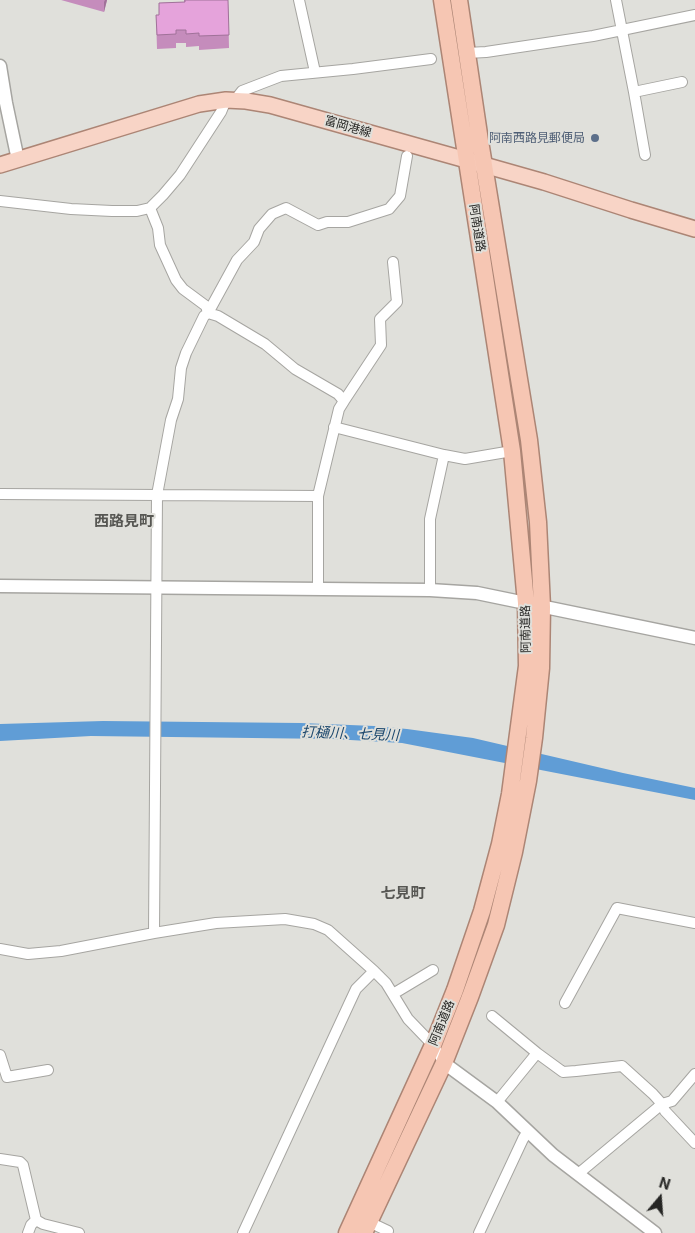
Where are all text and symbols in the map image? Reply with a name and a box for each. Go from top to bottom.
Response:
street label: 富岡港線 [323,113,373,141]
place label: 阿南西路見郵便局 [489,131,585,145]
marker: 阿南西路見郵便局 [589,132,601,144]
street label: 阿南道路 [466,203,488,253]
district label: 西路見町 [94,512,154,530]
street label: 阿南道路 [518,605,534,653]
water label: 打樋川、七見川 [301,724,399,744]
district label: 七見町 [381,884,425,902]
street label: 阿南道路 [426,998,458,1048]
north arrow [635,1173,685,1223]
text: N [657,1174,672,1193]

